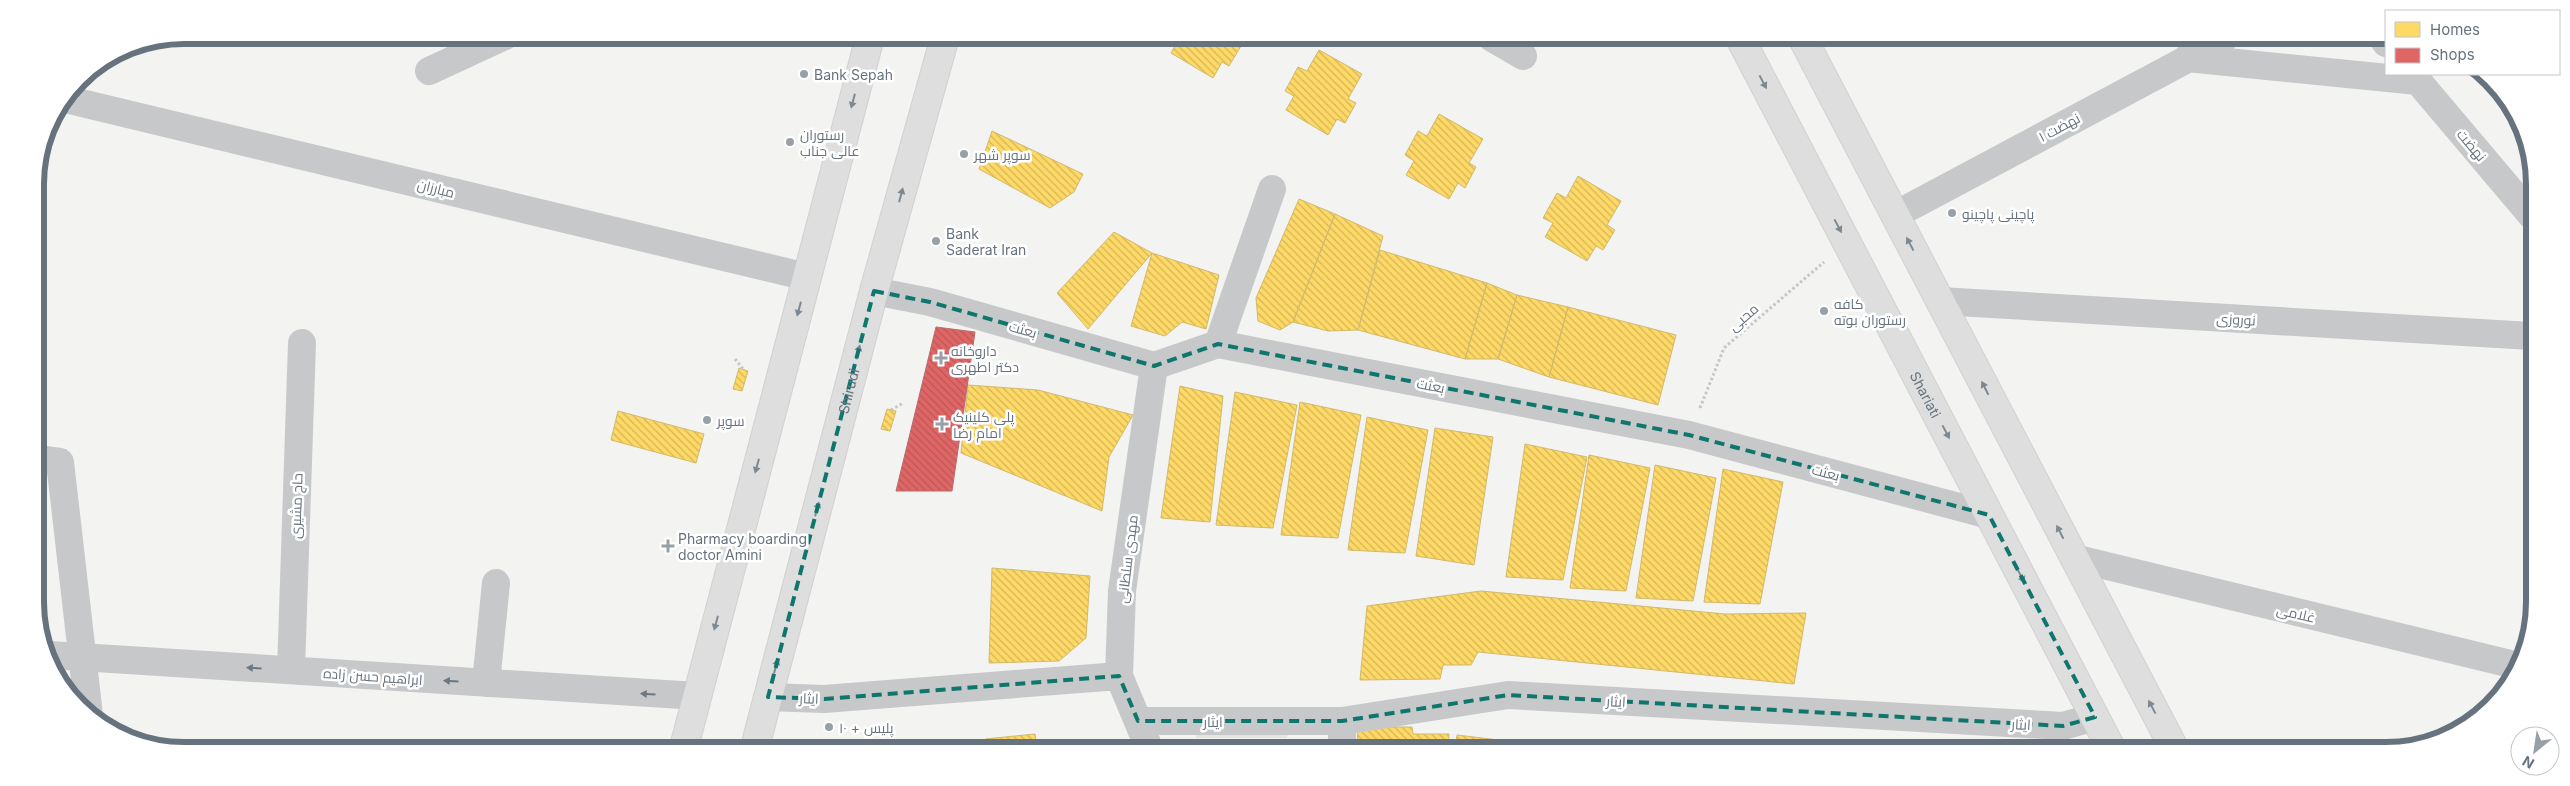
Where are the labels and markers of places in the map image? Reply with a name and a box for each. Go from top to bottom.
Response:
place label: Bank Sepah [814,66,893,83]
marker: Bank Sepah [798,68,810,80]
place label: رستوران عالی جناب [800,126,860,159]
marker: رستوران عالی جناب [784,136,796,148]
place label: سوپر شهر [973,146,1031,165]
marker: سوپر شهر [958,148,970,160]
place label: پاچینی پاچینو [1962,205,2034,224]
marker: پاچینی پاچینو [1946,207,1958,219]
place label: Bank Saderat Iran [946,225,1026,258]
marker: Bank Saderat Iran [930,235,942,247]
place label: کافه رستوران بوته [1834,295,1906,328]
marker: کافه رستوران بوته [1818,305,1830,317]
place label: داروخانه دکتر اطهری [951,342,1019,375]
marker: داروخانه دکتر اطهری [935,352,947,364]
place label: پلی کلینیک امام رضا [953,408,1014,443]
place label: سوپر [716,412,745,431]
marker: سوپر [701,414,713,426]
marker: پلی کلینیک امام رضا [935,417,949,431]
place label: Pharmacy boarding doctor Amini [678,530,807,563]
marker: Pharmacy boarding doctor Amini [662,540,674,552]
place label: پلیس + ۱۰ [839,719,894,738]
marker: پلیس + ۱۰ [823,721,835,733]

